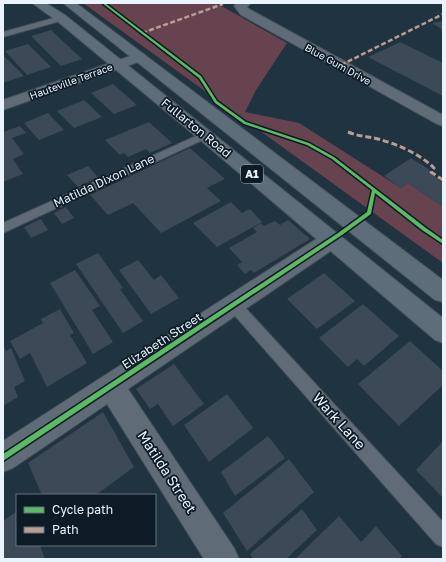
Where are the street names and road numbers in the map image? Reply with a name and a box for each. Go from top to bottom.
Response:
street label: Blue Gum Drive [303,41,373,87]
street label: Hauteville Terrace [28,60,114,102]
street label: Fullarton Road [158,95,234,160]
street label: Matilda Dixon Lane [51,151,157,210]
road number: A1 [241,165,263,183]
street label: Elizabeth Street [119,309,205,372]
street label: Wark Lane [309,389,369,453]
street label: Matilda Street [134,427,200,516]

